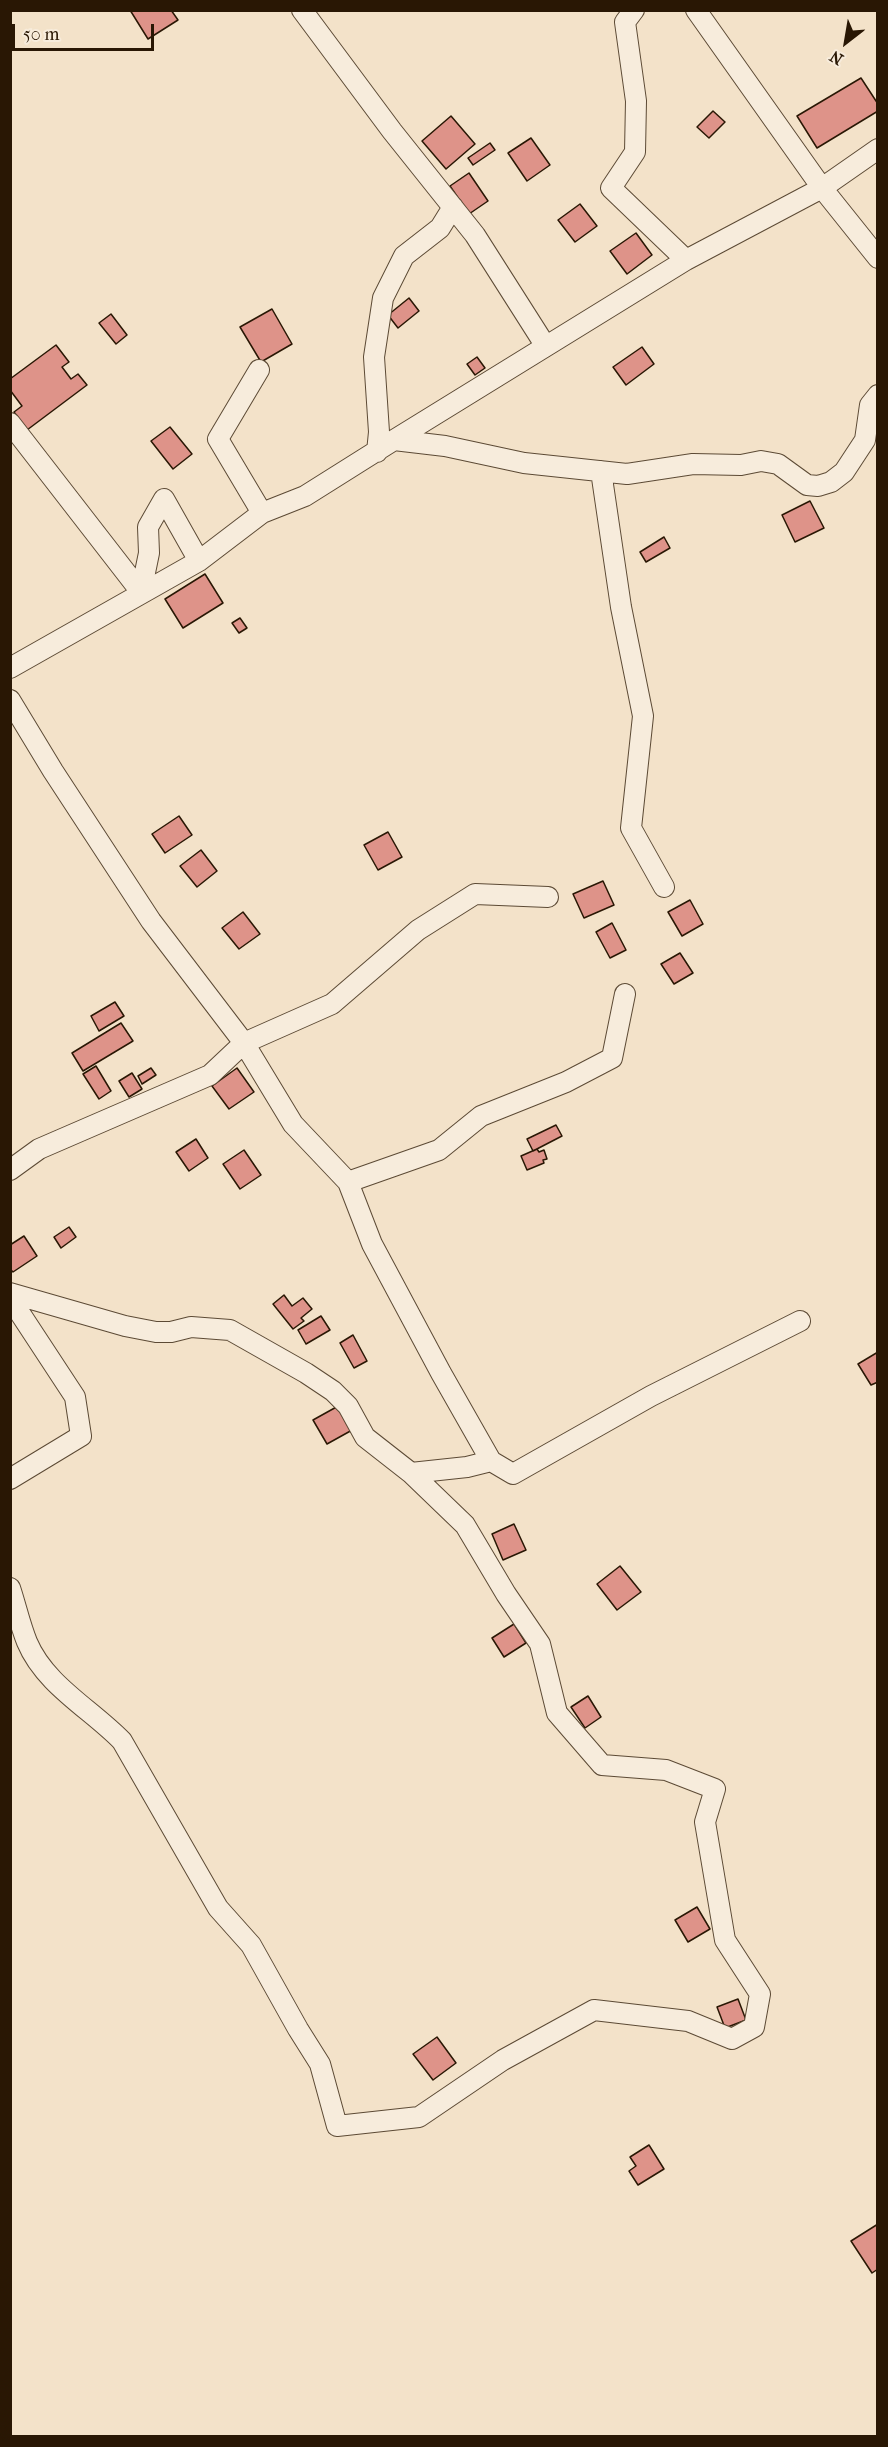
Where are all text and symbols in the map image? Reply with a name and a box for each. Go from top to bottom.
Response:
scale bar [15,12,158,50]
north arrow [816,12,876,72]
text: 50 m [23,24,59,45]
text: N [826,47,847,69]

